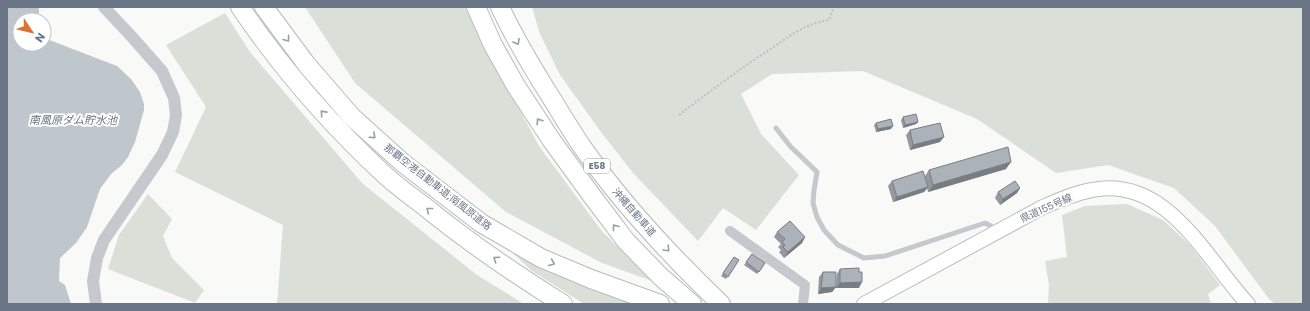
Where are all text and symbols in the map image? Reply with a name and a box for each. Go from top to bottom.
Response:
north arrow [12,12,52,52]
text: N [31,30,49,46]
one-way arrow [282,34,289,41]
one-way arrow [513,38,520,45]
one-way arrow [321,110,328,117]
water label: 南風原ダム貯水池 [29,112,118,128]
one-way arrow [536,118,544,125]
one-way arrow [368,131,376,138]
street label: 那覇空港自動車道;南風原道路 [381,140,495,234]
road number: E58 [584,159,610,173]
street label: 沖縄自動車道 [609,184,659,240]
street label: 県道155号線 [1017,190,1075,226]
one-way arrow [426,208,433,215]
one-way arrow [613,224,620,231]
one-way arrow [662,244,669,252]
one-way arrow [493,257,500,264]
one-way arrow [548,258,555,266]

